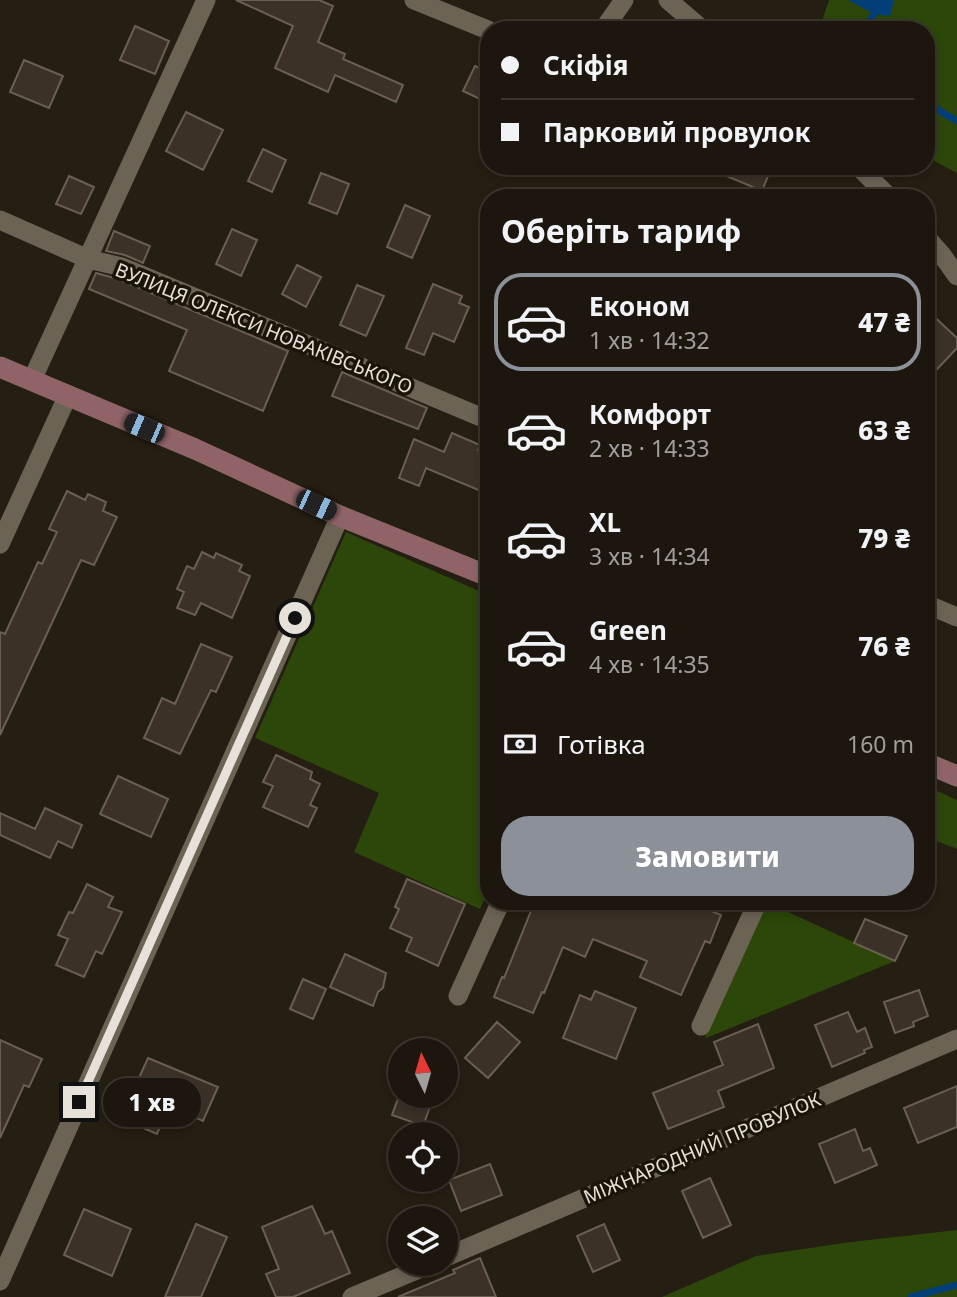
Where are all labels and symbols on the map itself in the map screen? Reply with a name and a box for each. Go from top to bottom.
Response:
street label: ВУЛИЦЯ ОЛЕКСИ НОВАКІВСЬКОГО [112,256,416,400]
car [121,410,168,446]
car [293,487,340,523]
route start [279,602,311,634]
north arrow [388,1038,458,1108]
callout: 1 хв [104,1078,202,1126]
route end [63,1086,95,1118]
street label: МІЖНАРОДНИЙ ПРОВУЛОК [579,1086,825,1210]

